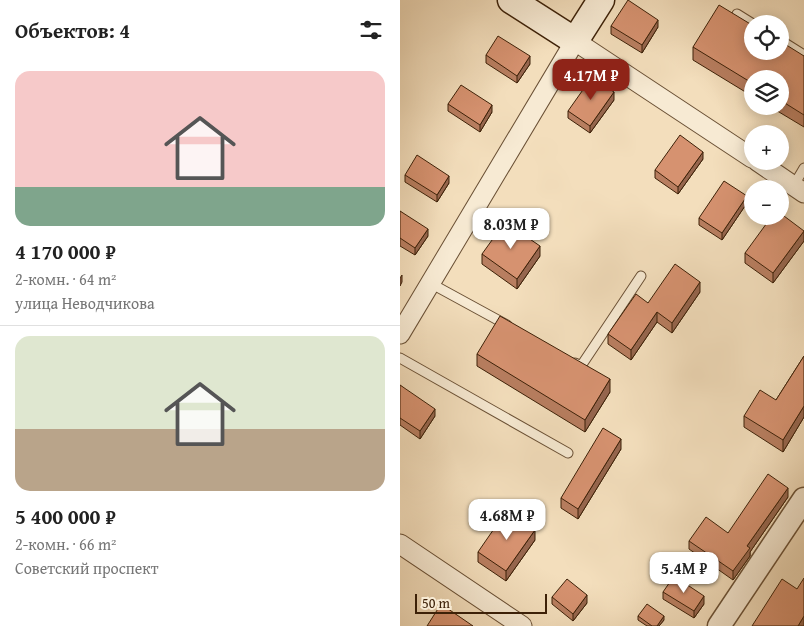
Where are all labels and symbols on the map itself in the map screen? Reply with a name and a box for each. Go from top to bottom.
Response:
pin: 4.17M ₽ [545,58,637,101]
pin: 8.03M ₽ [465,208,557,250]
pin: 4.68M ₽ [461,498,553,541]
pin: 5.4M ₽ [643,552,725,594]
scale bar [415,591,548,614]

